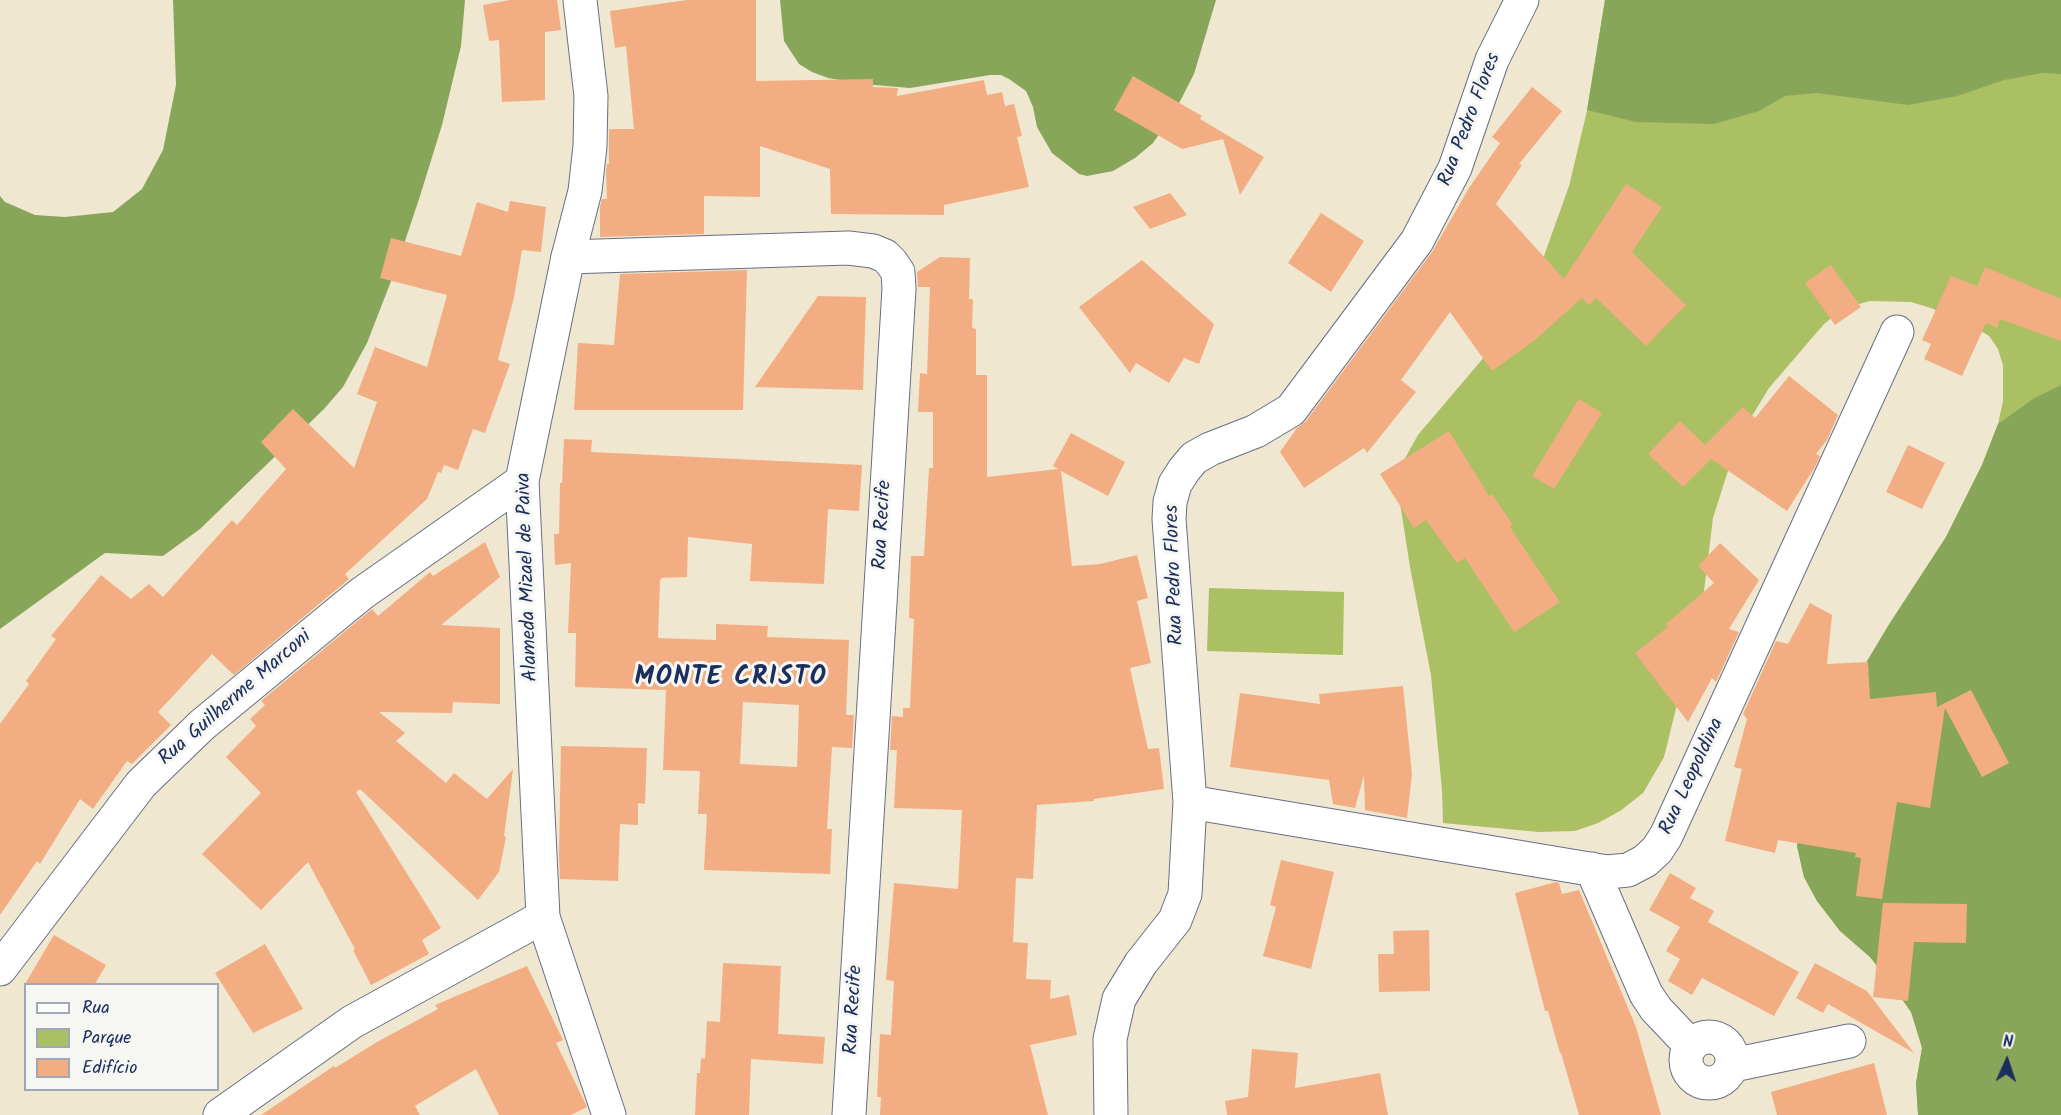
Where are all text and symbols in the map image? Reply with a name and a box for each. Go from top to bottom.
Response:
street label: Rua Pedro Flores [1435,50,1507,190]
street label: Alameda Mizael de Paiva [513,472,545,682]
street label: Rua Recife [870,480,898,570]
street label: Rua Pedro Flores [1162,504,1190,646]
street label: Rua Guilherme Marconi [155,626,317,772]
district label: MONTE CRISTO [635,664,827,696]
street label: Rua Leopoldina [1656,715,1730,839]
street label: Rua Recife [841,965,869,1055]
legend [24,983,219,1091]
text: Rua [82,994,110,1023]
text: Parque [82,1024,131,1053]
text: N [2002,1030,2014,1055]
north arrow [1977,1031,2037,1091]
text: Edifício [82,1054,137,1083]

